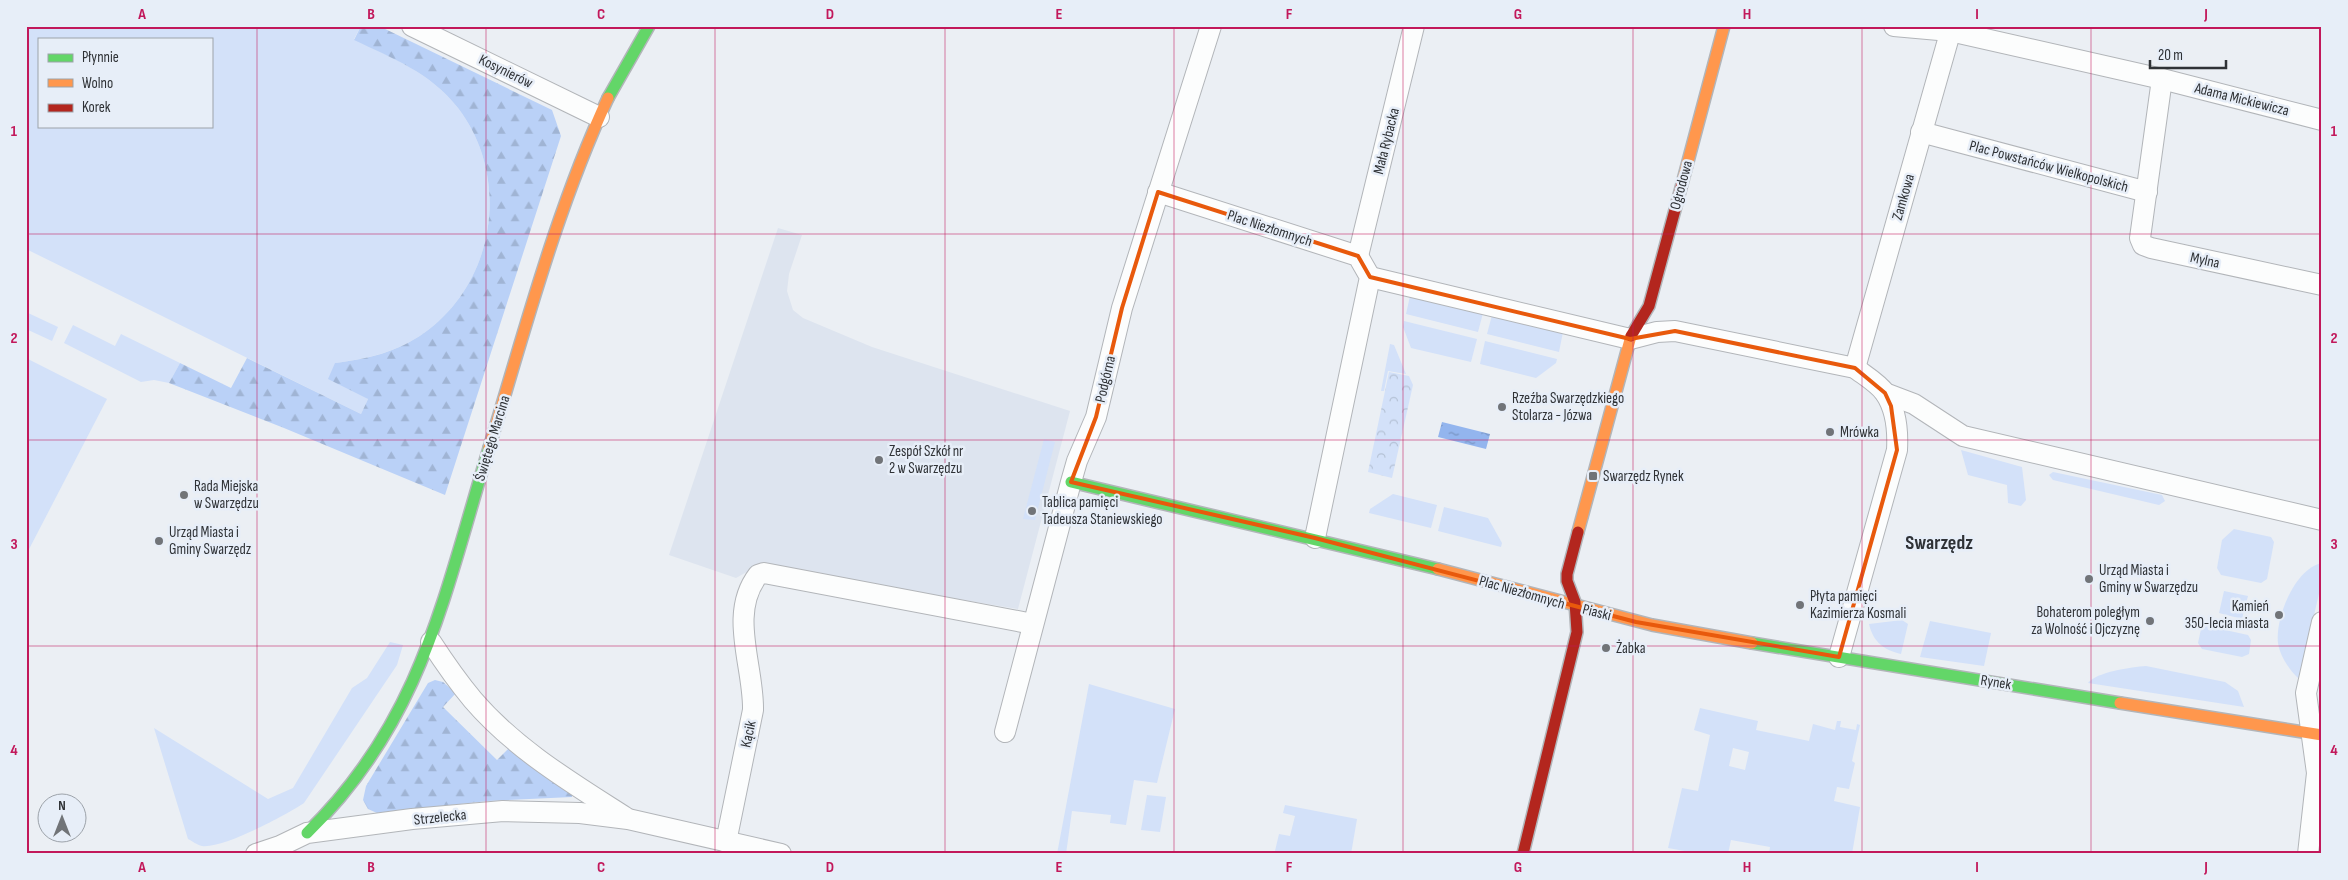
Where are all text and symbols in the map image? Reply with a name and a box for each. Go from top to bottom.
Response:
text: A [137,5,146,24]
text: B [367,5,375,24]
text: C [597,5,605,24]
text: D [826,5,834,24]
text: E [1056,5,1063,24]
text: F [1286,5,1293,24]
text: G [1514,5,1522,24]
text: H [1743,5,1751,24]
text: I [1975,5,1979,24]
text: J [2203,5,2208,24]
legend [38,38,212,128]
scale bar [2150,38,2227,70]
text: 20 m [2158,46,2183,65]
text: Płynnie [82,48,119,67]
street label: Kosynierów [476,50,536,93]
text: Wolno [82,74,113,93]
street label: Adama Mickiewicza [2192,78,2291,120]
text: Korek [82,98,111,117]
street label: Mała Rybacka [1369,106,1404,176]
text: 1 [11,122,18,141]
text: 1 [2331,122,2338,141]
street label: Plac Powstańców Wielkopolskich [1967,136,2130,197]
street label: Ogrodowa [1666,158,1697,212]
street label: Zamkowa [1888,172,1919,222]
street label: Plac Niezłomnych [1225,206,1315,251]
street label: Mylna [2188,248,2222,273]
text: 2 [10,329,18,348]
text: 2 [2330,329,2338,348]
street label: Podgórna [1091,354,1120,404]
place label: Rzeźba Swarzędzkiego Stolarza - Józwa [1512,389,1624,425]
street label: Świętego Marcina [470,393,515,483]
marker: Rzeźba Swarzędzkiego Stolarza - Józwa [1496,401,1508,413]
place label: Mrówka [1840,423,1879,442]
marker: Mrówka [1824,426,1836,438]
place label: Zespół Szkół nr 2 w Swarzędzu [889,442,964,478]
marker: Zespół Szkół nr 2 w Swarzędzu [873,454,885,466]
place label: Swarzędz Rynek [1603,467,1684,486]
marker: Swarzędz Rynek [1587,470,1599,482]
place label: Rada Miejska w Swarzędzu [194,477,259,513]
marker: Rada Miejska w Swarzędzu [178,489,190,501]
place label: Tablica pamięci Tadeusza Staniewskiego [1042,493,1163,529]
marker: Tablica pamięci Tadeusza Staniewskiego [1026,505,1038,517]
place label: Urząd Miasta i Gminy Swarzędz [169,523,252,559]
district label: Swarzędz [1905,531,1973,555]
text: 3 [10,535,18,554]
marker: Urząd Miasta i Gminy Swarzędz [153,535,165,547]
text: 3 [2330,535,2338,554]
place label: Urząd Miasta i Gminy w Swarzędzu [2099,561,2198,597]
street label: Plac Niezłomnych [1477,571,1567,614]
marker: Urząd Miasta i Gminy w Swarzędzu [2083,573,2095,585]
place label: Płyta pamięci Kazimierza Kosmali [1810,587,1907,623]
place label: Kamień 350-lecia miasta [2185,597,2269,633]
marker: Płyta pamięci Kazimierza Kosmali [1794,599,1806,611]
street label: Piaski [1581,600,1613,625]
place label: Bohaterom poległym za Wolność i Ojczyznę [2031,603,2140,639]
marker: Kamień 350-lecia miasta [2273,609,2285,621]
marker: Bohaterom poległym za Wolność i Ojczyznę [2144,615,2156,627]
place label: Żabka [1616,639,1646,658]
marker: Żabka [1600,642,1612,654]
street label: Rynek [1979,671,2013,694]
street label: Kącik [736,719,761,749]
text: 4 [10,741,18,760]
text: 4 [2330,741,2338,760]
north arrow [38,792,88,842]
text: N [58,797,66,814]
street label: Strzelecka [413,805,468,830]
text: A [137,858,146,877]
text: B [367,858,375,877]
text: C [597,858,605,877]
text: D [826,858,834,877]
text: E [1056,858,1063,877]
text: F [1286,858,1293,877]
text: G [1514,858,1522,877]
text: H [1743,858,1751,877]
text: I [1975,858,1979,877]
text: J [2203,858,2208,877]

